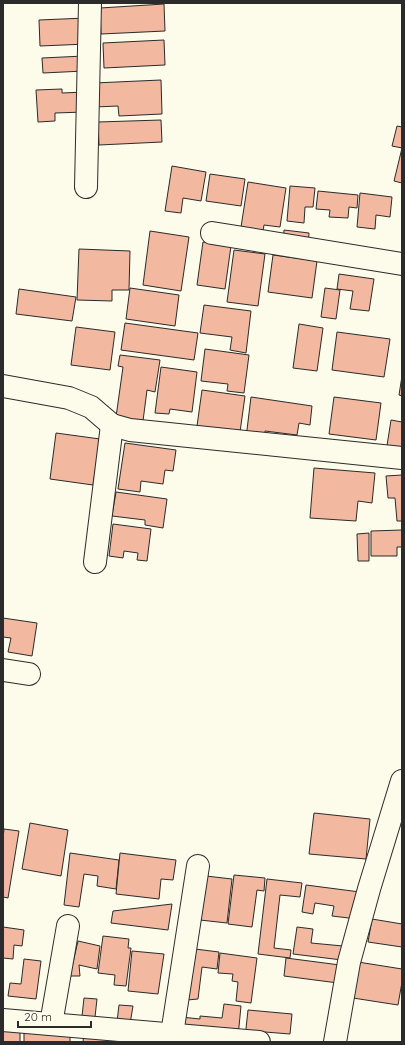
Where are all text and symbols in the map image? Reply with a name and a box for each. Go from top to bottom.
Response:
scale bar [18,1003,91,1029]
text: 20 m [24,1009,52,1024]

